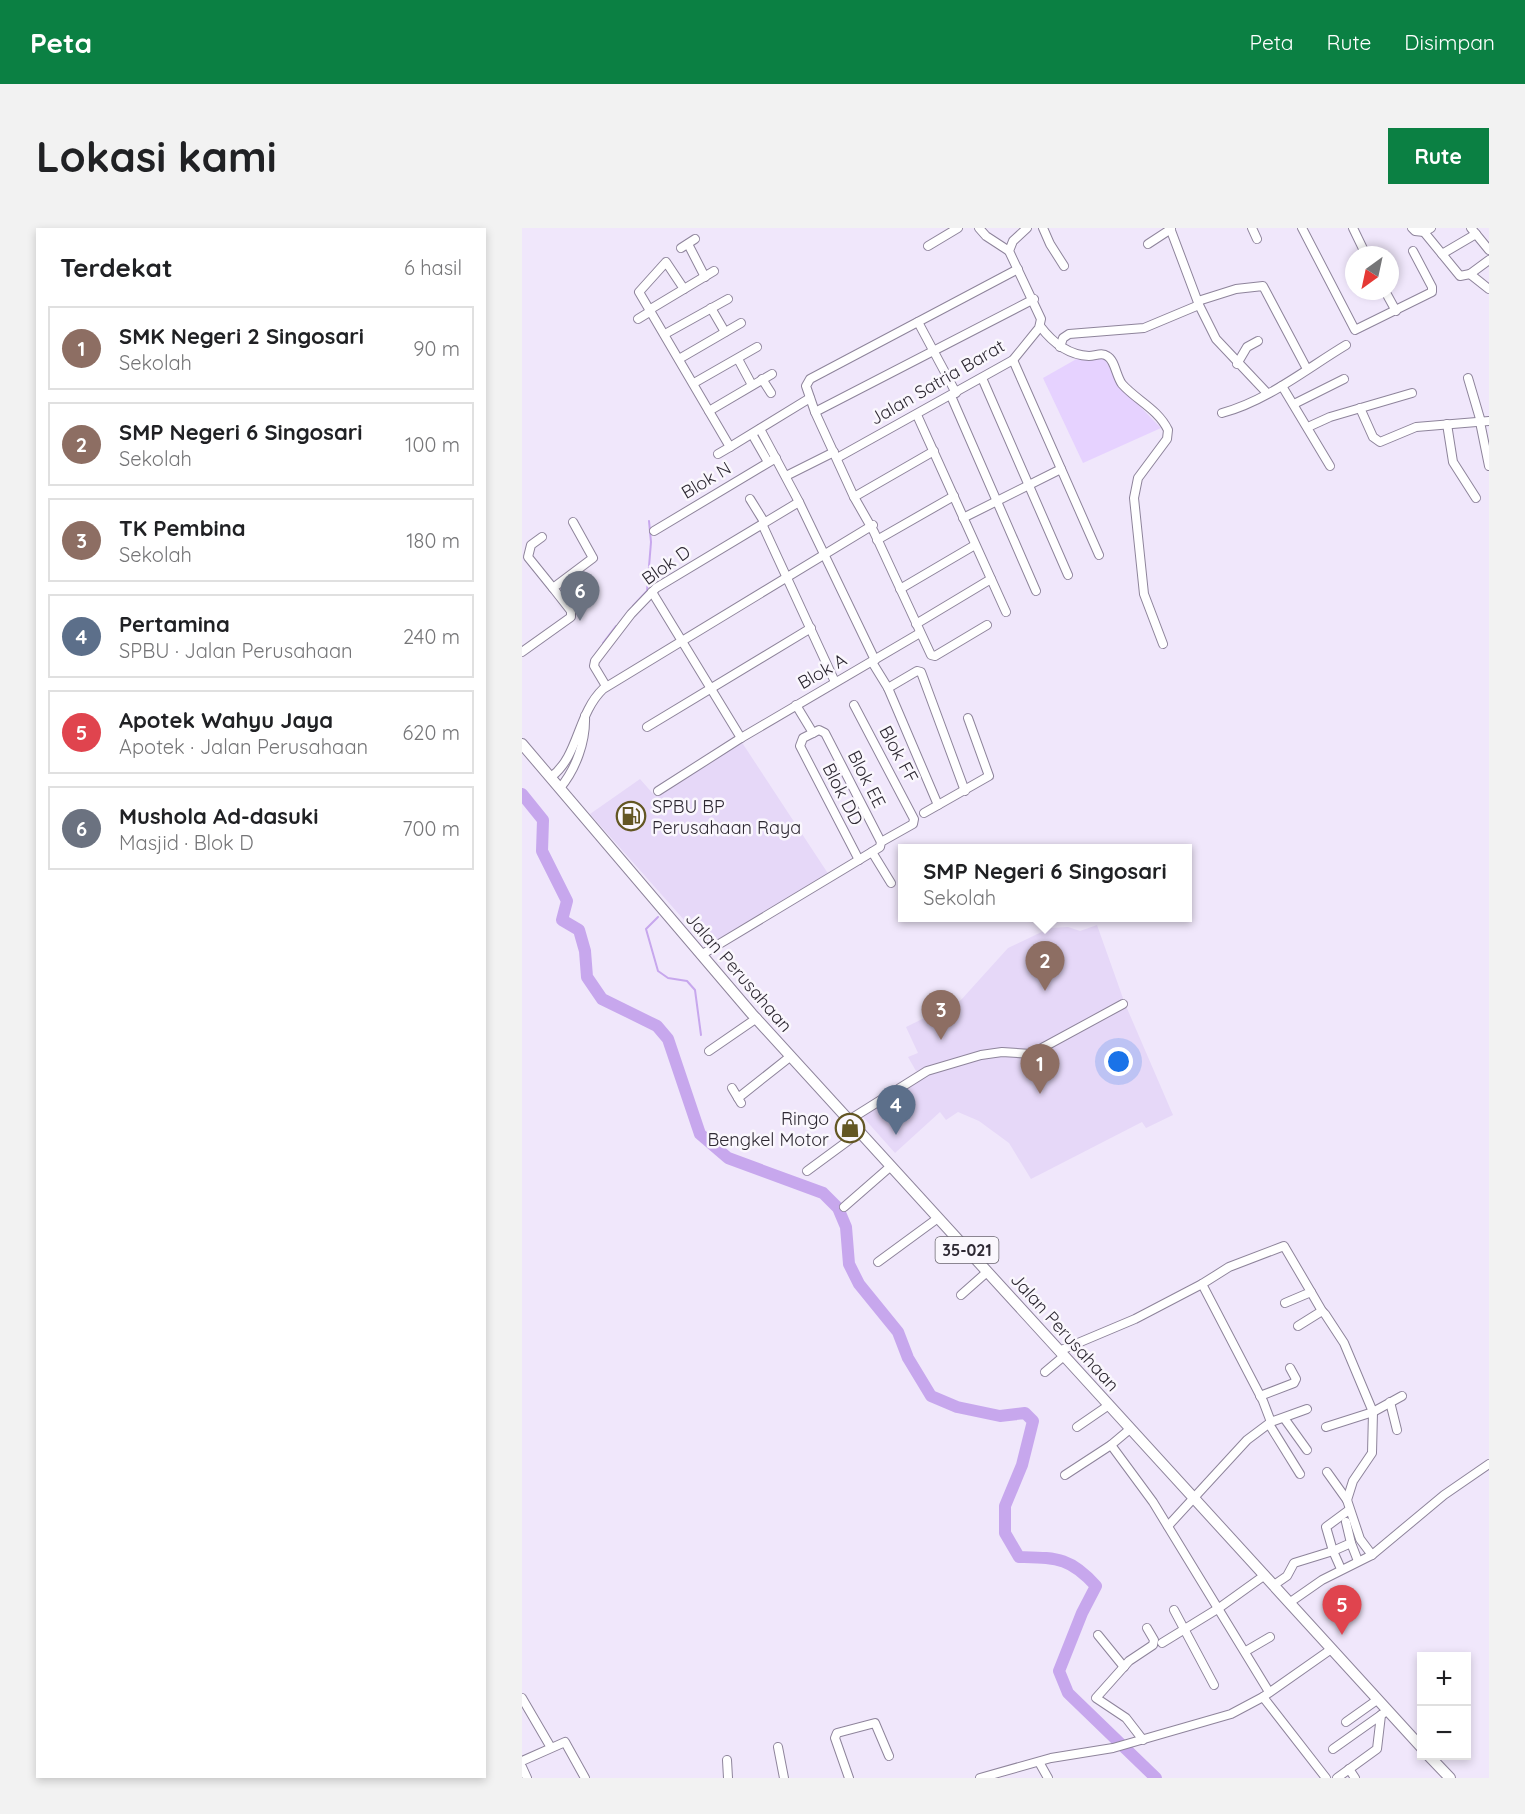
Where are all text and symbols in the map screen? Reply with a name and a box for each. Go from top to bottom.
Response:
text: Peta [30,25,92,60]
text: Peta [1250,29,1294,55]
text: Rute [1327,29,1371,55]
text: Disimpan [1404,29,1495,55]
button: Rute [1388,128,1489,184]
text: Lokasi kami [36,130,277,183]
north arrow [1345,246,1399,300]
text: Terdekat [60,251,173,284]
text: 6 hasil [404,255,462,280]
text: SMK Negeri 2 Singosari [119,322,364,350]
street label: Jalan Satria Barat [866,334,1008,430]
text: 1 [78,336,85,361]
text: 90 m [413,336,460,361]
text: Sekolah [119,350,192,375]
text: SMP Negeri 6 Singosari [119,418,363,446]
text: 2 [76,432,87,457]
text: 100 m [405,432,460,457]
text: Sekolah [119,446,192,471]
street label: Blok N [677,456,735,504]
text: TK Pembina [119,514,246,542]
text: 3 [76,528,87,553]
text: 180 m [406,528,460,553]
street label: Blok D [637,540,695,590]
text: Sekolah [119,542,192,567]
pin: 6 [560,572,600,621]
text: Pertamina [119,610,230,638]
text: 4 [76,624,87,649]
text: 240 m [403,624,460,649]
text: SPBU · Jalan Perusahaan [119,638,353,663]
street label: Blok A [793,648,851,694]
text: Apotek Wahyu Jaya [119,706,333,734]
text: 5 [76,720,87,745]
text: 620 m [403,720,460,745]
street label: Blok FF [874,721,924,787]
text: Apotek · Jalan Perusahaan [119,734,368,759]
street label: Blok EE [843,746,891,812]
street label: Blok DD [818,759,868,829]
place label: SPBU BP Perusahaan Raya [652,795,801,839]
fuel station icon: SPBU BP Perusahaan Raya [615,800,647,832]
text: Mushola Ad-dasuki [119,802,319,830]
text: 6 [76,816,87,841]
text: 700 m [402,816,460,841]
text: Masjid · Blok D [119,830,254,855]
popup [898,844,1192,922]
text: SMP Negeri 6 Singosari [923,857,1167,885]
text: Sekolah [923,885,996,910]
street label: Jalan Perusahaan [681,907,797,1037]
pin: 2 [1026,942,1064,991]
pin: 3 [922,990,960,1040]
pin: 1 [1020,1044,1060,1094]
your location [1104,1047,1133,1076]
pin: 4 [876,1086,916,1135]
place label: Ringo Bengkel Motor [707,1107,829,1151]
shop icon: Ringo Bengkel Motor [834,1112,866,1144]
road number: 35-021 [936,1237,998,1263]
street label: Jalan Perusahaan [1006,1268,1124,1396]
pin: 5 [1322,1586,1362,1635]
map controls [1417,1652,1471,1760]
button: + [1417,1652,1471,1706]
button: − [1417,1706,1471,1760]

